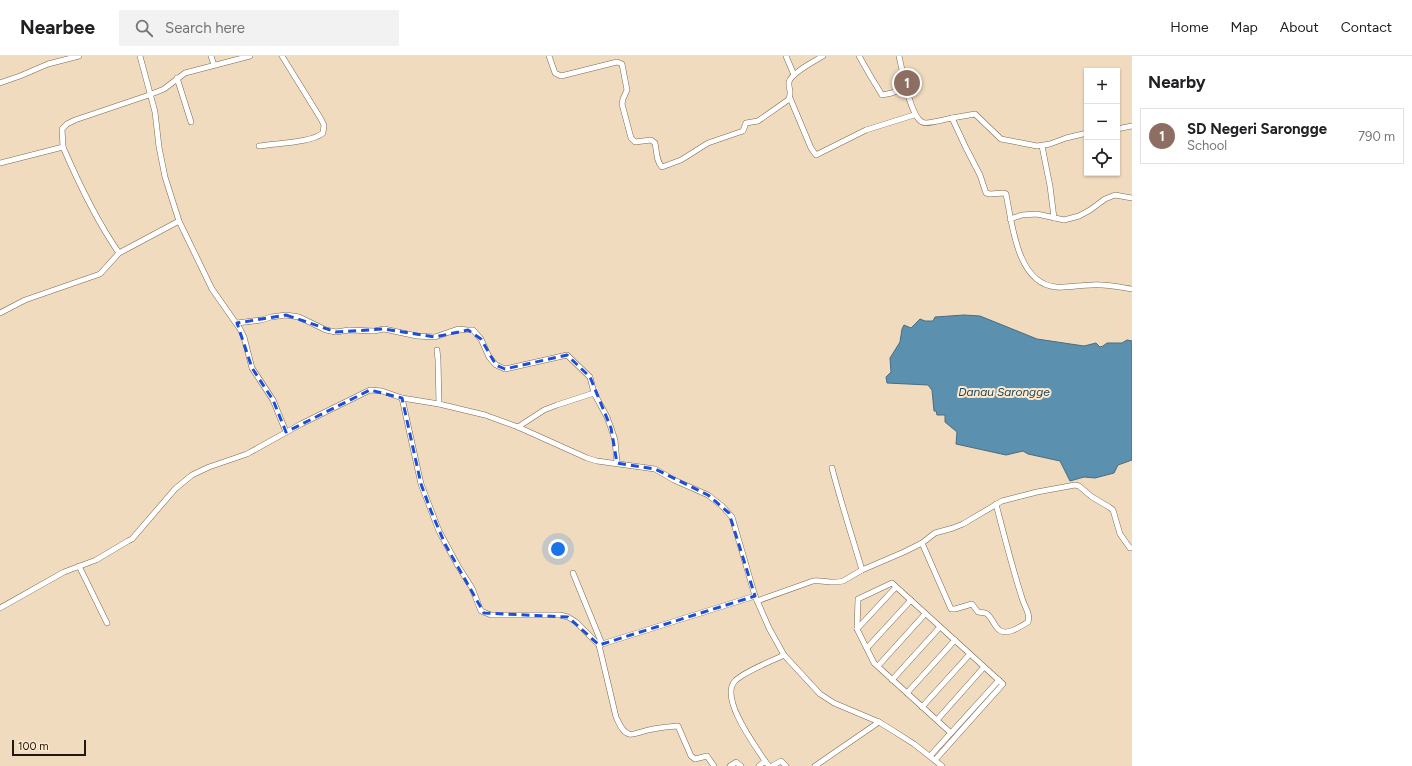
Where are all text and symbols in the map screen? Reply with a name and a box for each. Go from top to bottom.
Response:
search box [119,10,399,46]
text: Nearbee [20,16,95,39]
icon: search [133,17,155,39]
text: Search here [165,19,245,37]
text: Home [1170,19,1209,36]
text: Map [1231,19,1258,36]
text: About [1280,19,1319,36]
text: Contact [1341,19,1392,36]
pin: 1 [894,68,920,98]
map controls [1084,68,1120,176]
button: + [1084,68,1120,104]
text: Nearby [1148,72,1206,92]
button: − [1084,104,1120,140]
text: SD Negeri Sarongge [1187,120,1327,138]
text: 1 [1159,129,1165,144]
text: 790 m [1358,129,1395,144]
text: School [1187,138,1227,153]
button: locate [1084,140,1120,176]
water label: Danau Sarongge [958,385,1050,399]
your location [548,539,568,559]
scale bar [12,738,86,757]
text: 100 m [18,740,49,753]

